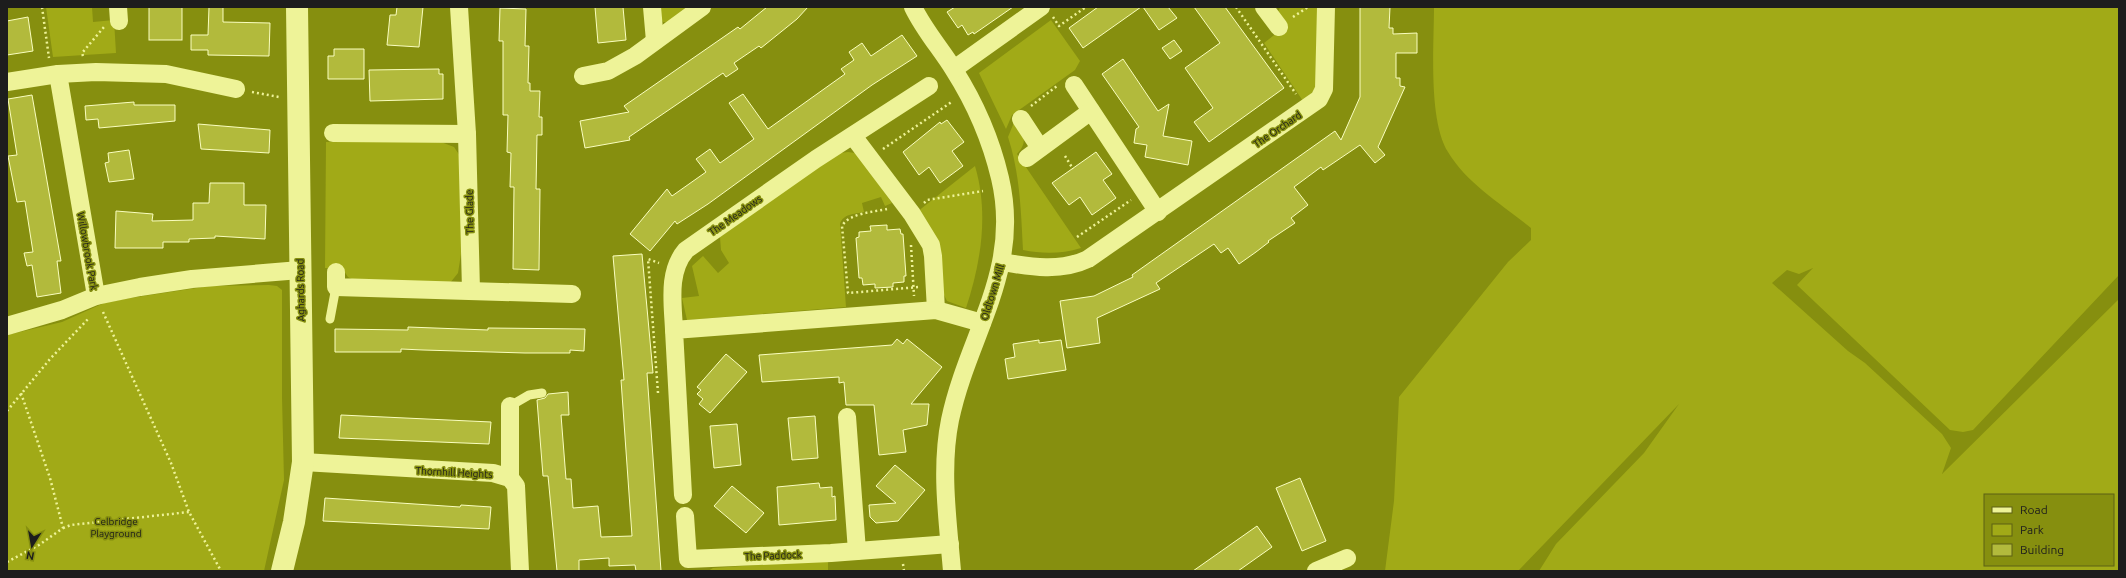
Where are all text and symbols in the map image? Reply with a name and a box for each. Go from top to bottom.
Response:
street label: The Orchard [1251,109,1304,150]
street label: The Glade [464,189,475,235]
street label: The Meadows [707,193,764,238]
street label: Willowbrook Park [75,211,100,291]
street label: Aghards Road [294,259,307,321]
street label: Oldtown Mill [979,262,1006,322]
street label: Thornhill Heights [415,465,493,480]
legend [1984,494,2114,566]
text: Road [2020,503,2048,516]
park label: Celbridge Playground [90,516,142,539]
text: Park [2020,523,2044,536]
north arrow [12,526,52,566]
text: Building [2020,543,2064,556]
text: N [25,549,35,562]
street label: The Paddock [744,549,802,562]

